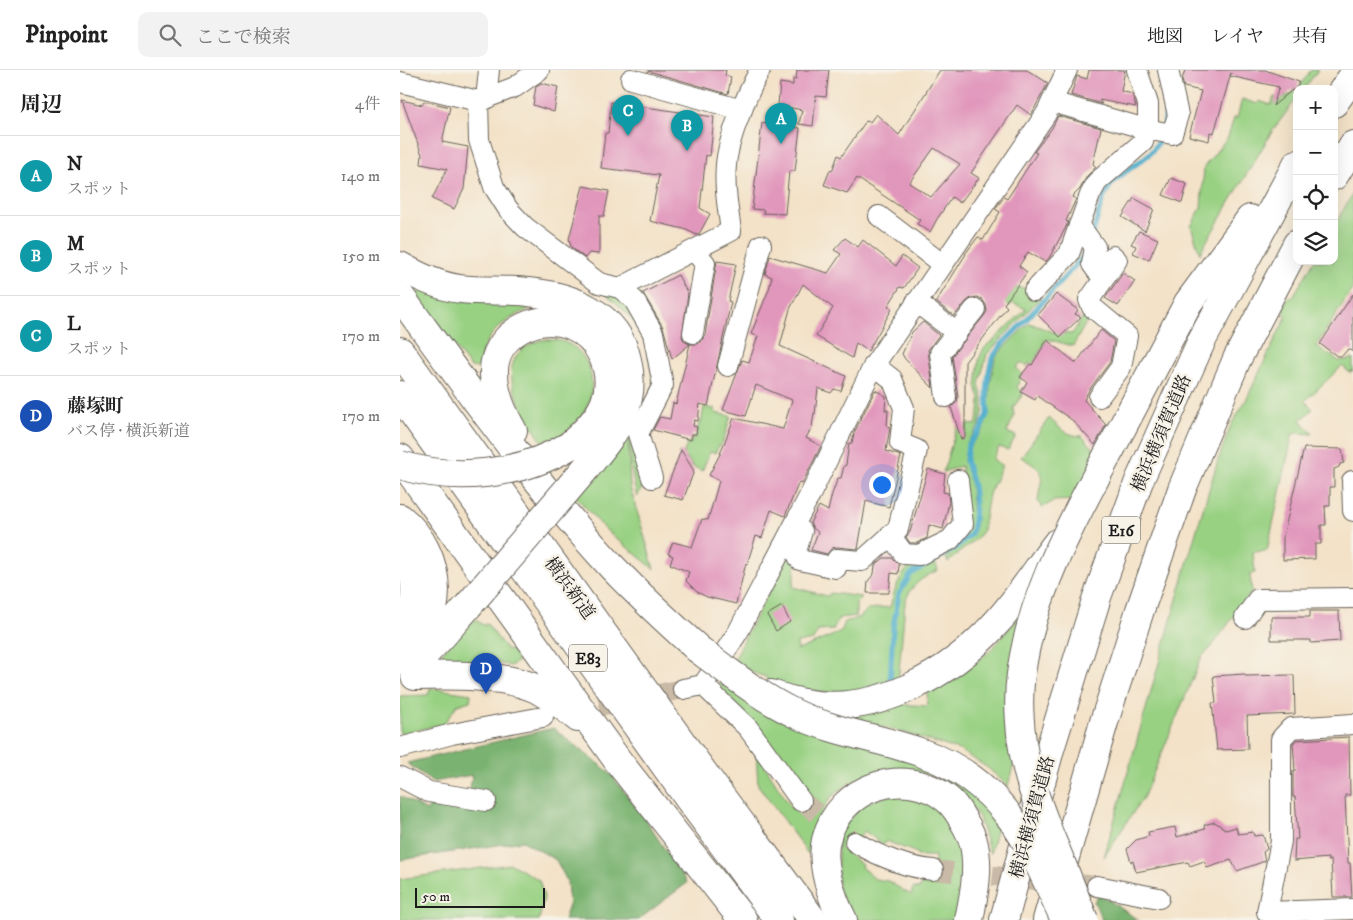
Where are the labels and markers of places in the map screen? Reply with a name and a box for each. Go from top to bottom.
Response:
pin: C [612,95,644,136]
pin: A [765,103,797,144]
pin: B [671,110,703,151]
pin: D [470,653,502,694]

